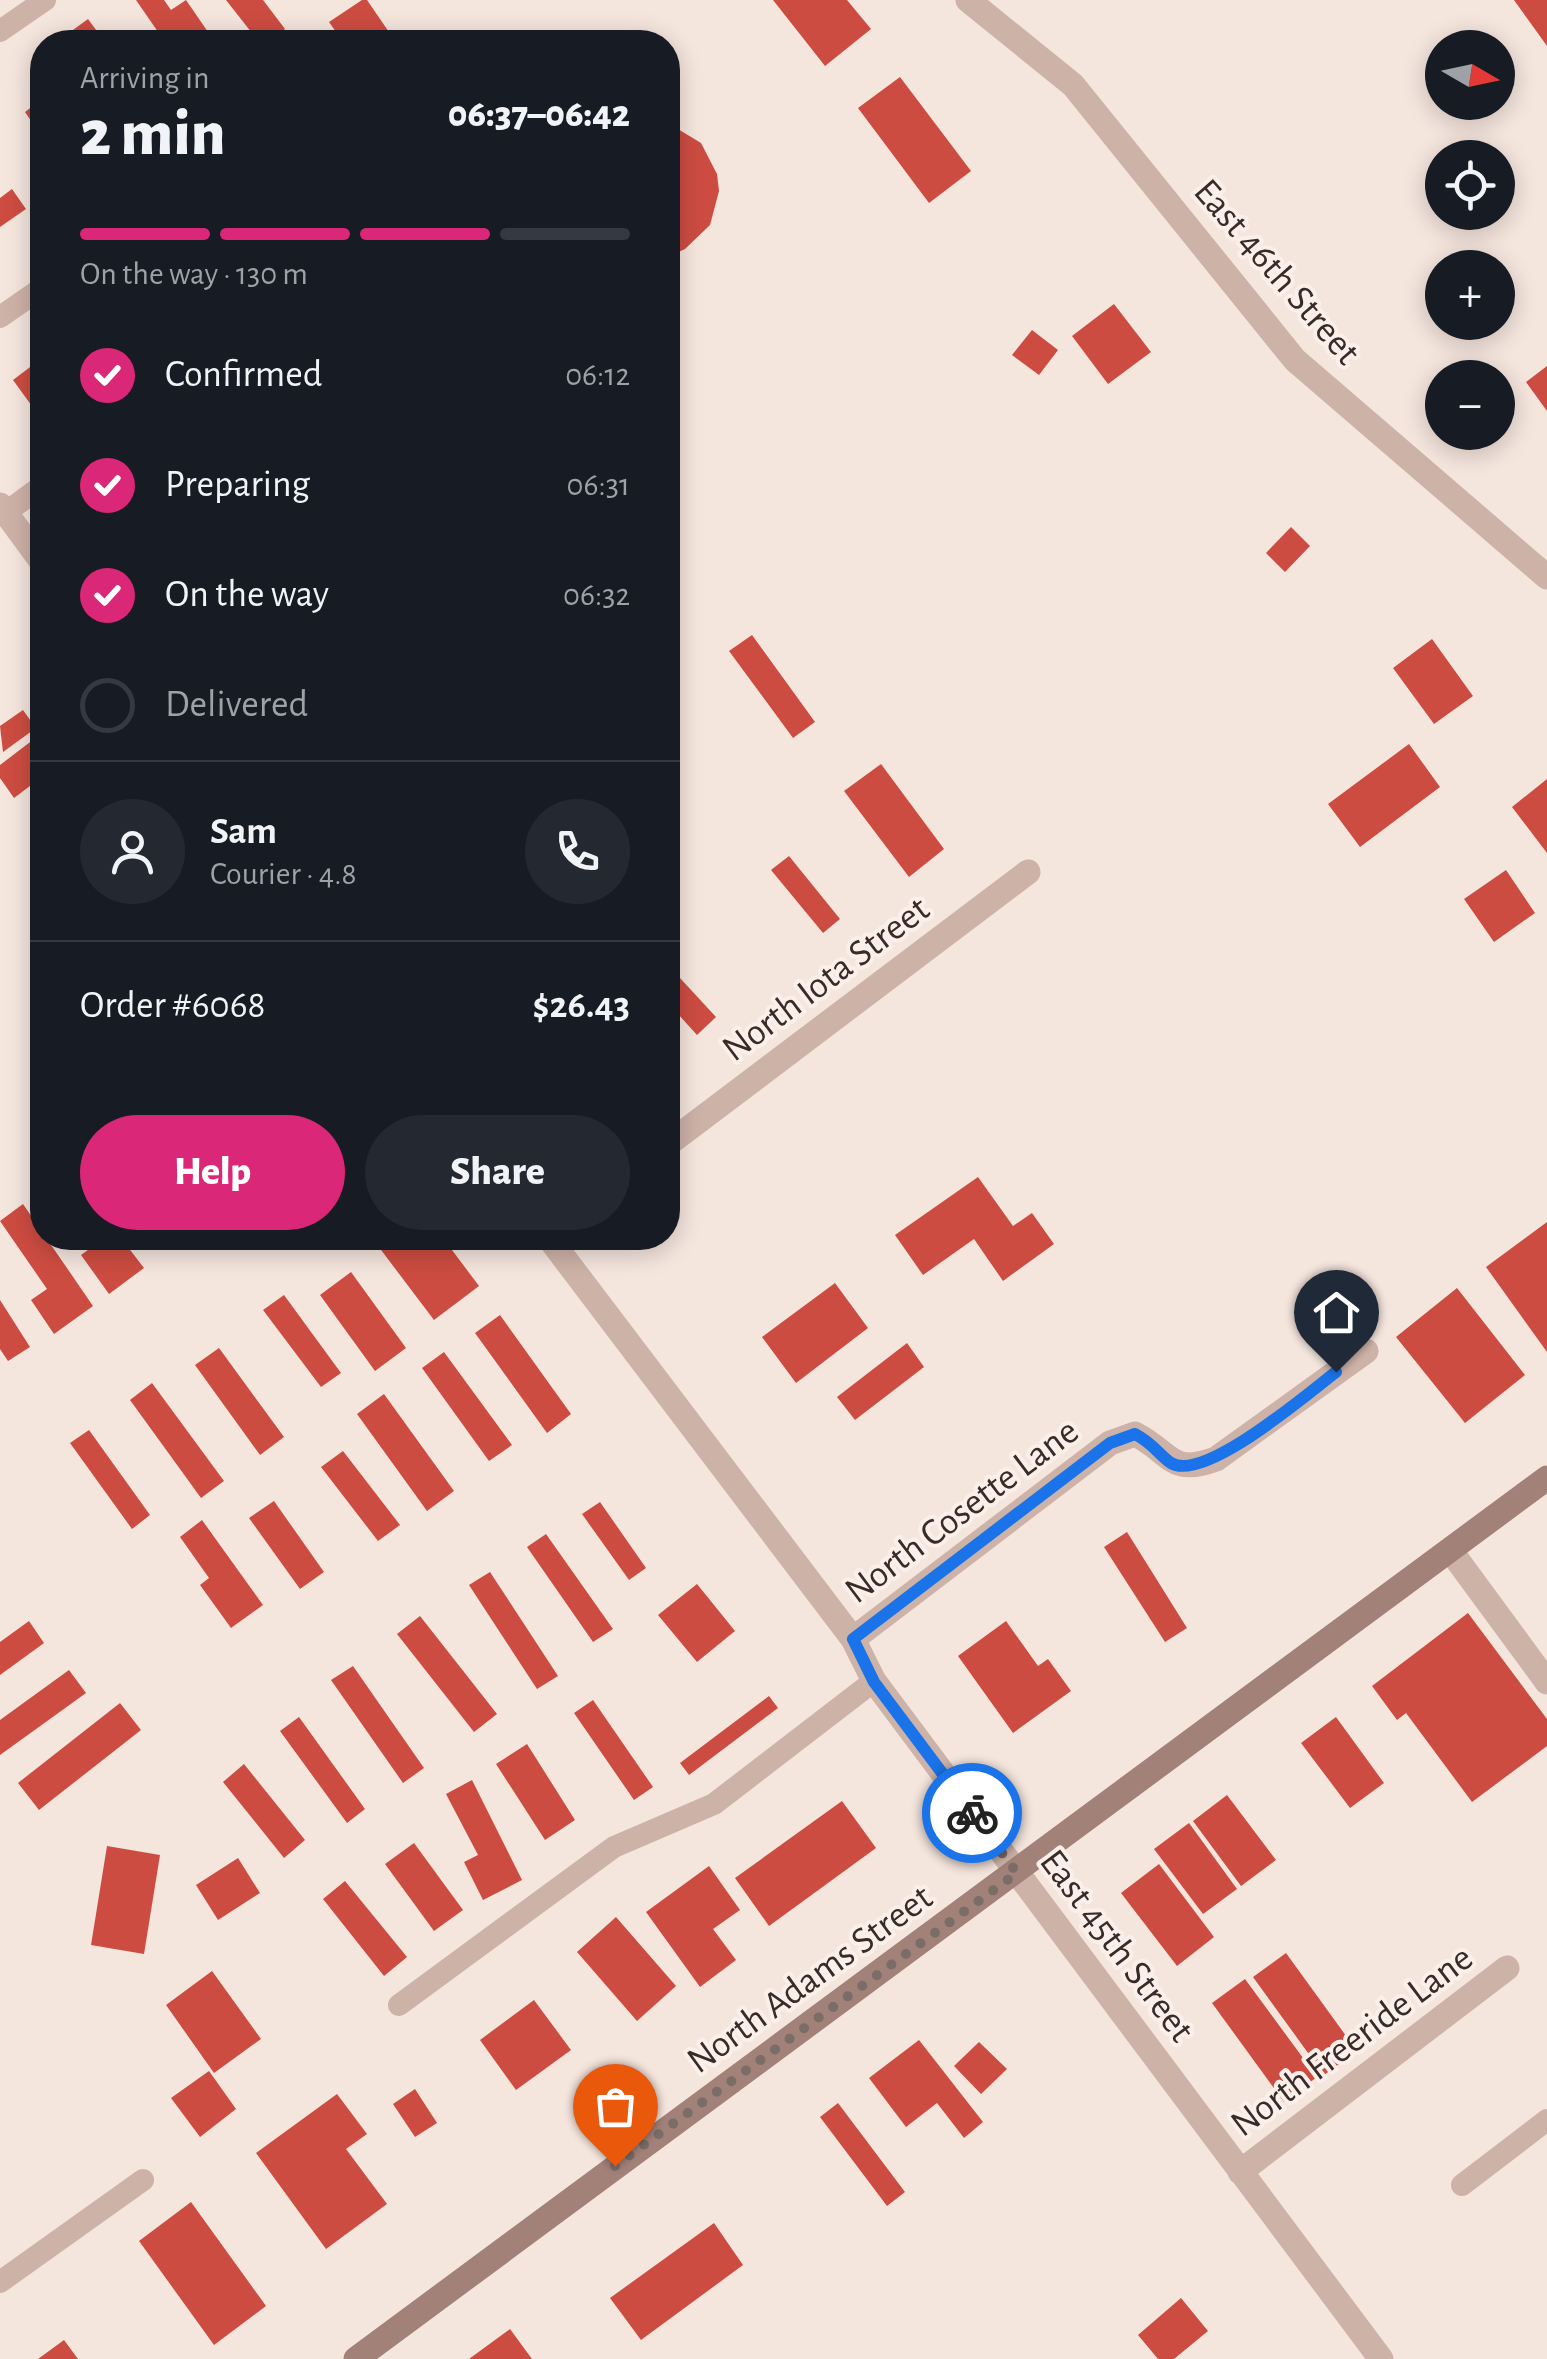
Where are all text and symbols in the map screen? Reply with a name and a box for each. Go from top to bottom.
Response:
north arrow [1425,30,1515,120]
map controls [1425,30,1515,450]
text: Arriving in [80,62,209,94]
text: 06:37–06:42 [448,96,630,134]
text: 2 min [80,102,226,167]
button: locate [1425,140,1515,230]
street label: East 46th Street [1186,173,1367,372]
button: + [1425,250,1515,340]
text: On the way · 130 m [80,258,308,290]
icon: check [80,348,135,403]
text: Confirmed [165,356,322,394]
text: 06:12 [565,359,630,391]
button: − [1425,360,1515,450]
icon: check [80,458,135,513]
text: Preparing [165,466,310,504]
text: 06:31 [567,469,630,501]
icon: check [80,568,135,623]
text: On the way [165,576,329,614]
text: 06:32 [563,579,630,611]
text: Delivered [165,686,308,724]
button: person [80,799,185,904]
button: phone [525,799,630,904]
text: Sam [210,813,277,851]
text: Courier · 4.8 [210,858,357,890]
street label: North Iota Street [716,890,936,1069]
text: Order #6068 [80,987,266,1025]
text: $26.43 [532,987,630,1025]
button: Help [80,1115,345,1230]
button: Share [365,1115,630,1230]
pin [1294,1270,1379,1373]
icon: home [1309,1285,1364,1340]
street label: North Cosette Lane [839,1412,1086,1611]
courier [922,1763,1022,1863]
icon: bike [945,1786,1000,1841]
street label: East 45th Street [1032,1843,1201,2049]
street label: North Adams Street [681,1878,940,2081]
street label: North Freeride Lane [1224,1939,1480,2144]
pin [573,2064,658,2167]
icon: bag [588,2079,643,2134]

